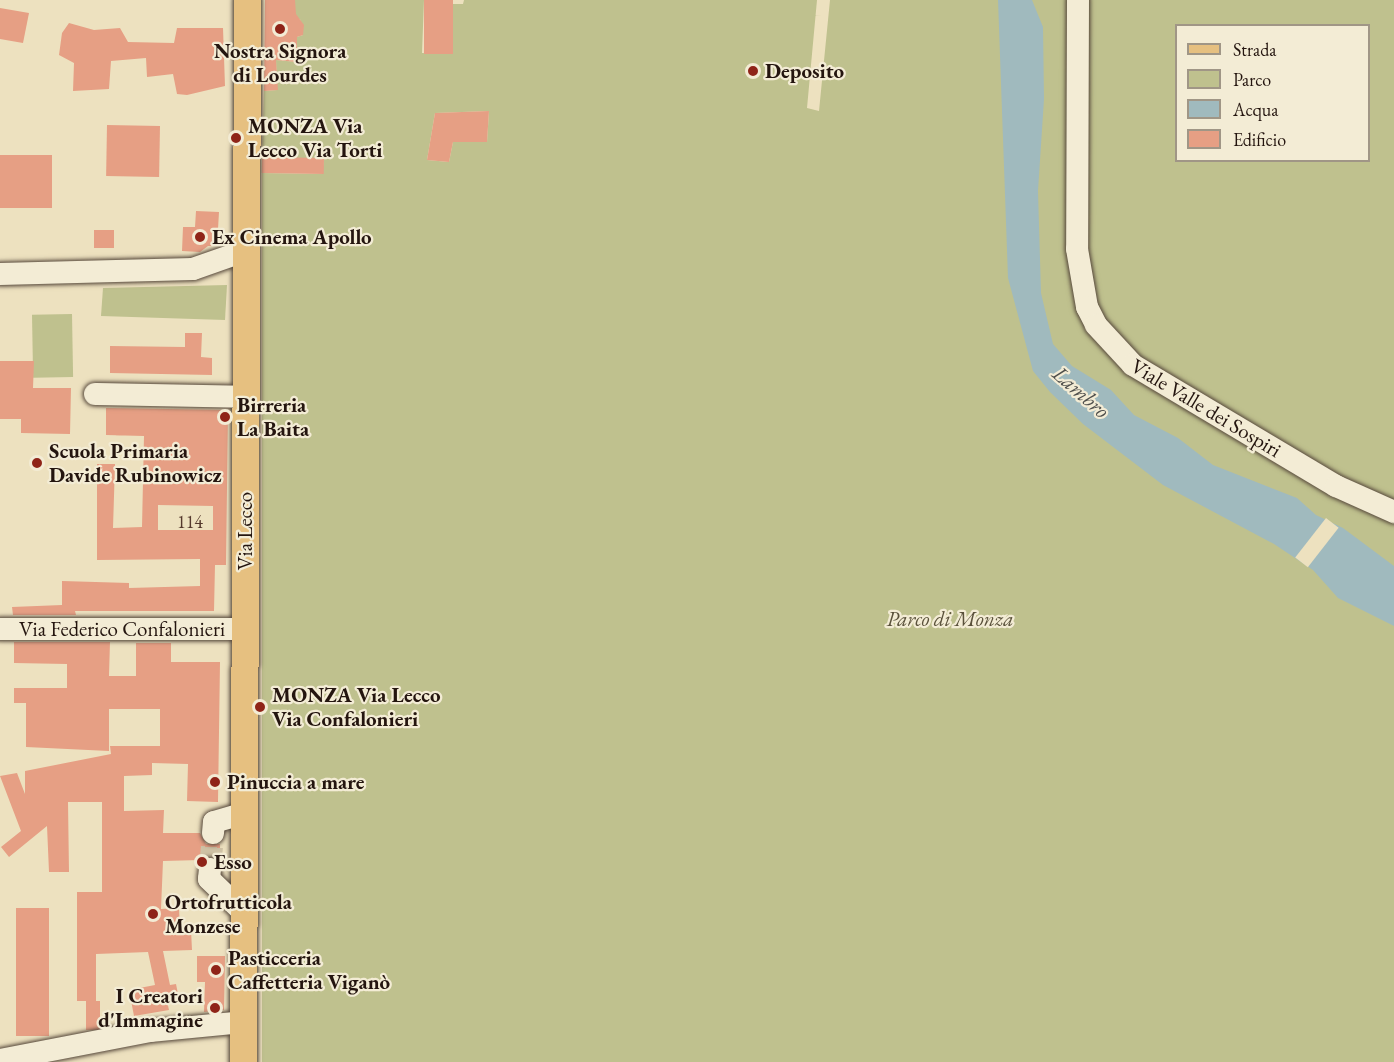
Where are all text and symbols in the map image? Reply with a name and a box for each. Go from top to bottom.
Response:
marker: Nostra Signora di Lourdes [273,22,287,36]
legend [1175,24,1370,162]
place label: Nostra Signora di Lourdes [214,38,346,88]
text: Strada [1233,38,1277,61]
place label: Deposito [765,58,844,84]
marker: Deposito [746,64,760,78]
text: Parco [1233,68,1271,91]
text: Acqua [1233,98,1279,121]
place label: MONZA Via Lecco Via Torti [248,113,383,163]
text: Edificio [1233,128,1286,151]
marker: MONZA Via Lecco Via Torti [229,131,243,145]
place label: Ex Cinema Apollo [212,224,372,250]
marker: Ex Cinema Apollo [193,230,207,244]
street label: Viale Valle dei Sospiri [1126,353,1286,463]
water label: Lambro [1047,360,1115,424]
place label: Birreria La Baita [237,392,309,442]
marker: Birreria La Baita [218,410,232,424]
place label: Scuola Primaria Davide Rubinowicz [49,438,222,488]
marker: Scuola Primaria Davide Rubinowicz [30,456,44,470]
street label: Via Lecco [232,492,258,570]
house number: 114 [177,511,203,533]
park label: Parco di Monza [886,606,1014,632]
street label: Via Federico Confalonieri [19,616,225,642]
place label: MONZA Via Lecco Via Confalonieri [272,682,440,732]
marker: MONZA Via Lecco Via Confalonieri [253,700,267,714]
place label: Pinuccia a mare [227,769,364,795]
marker: Pinuccia a mare [208,775,222,789]
place label: Esso [214,849,252,875]
marker: Esso [195,855,209,869]
place label: Ortofrutticola Monzese [165,889,292,939]
marker: Ortofrutticola Monzese [146,907,160,921]
place label: Pasticceria Caffetteria Viganò [228,945,390,995]
marker: Pasticceria Caffetteria Viganò [209,963,223,977]
place label: I Creatori d'Immagine [98,983,203,1033]
marker: I Creatori d'Immagine [208,1001,222,1015]

